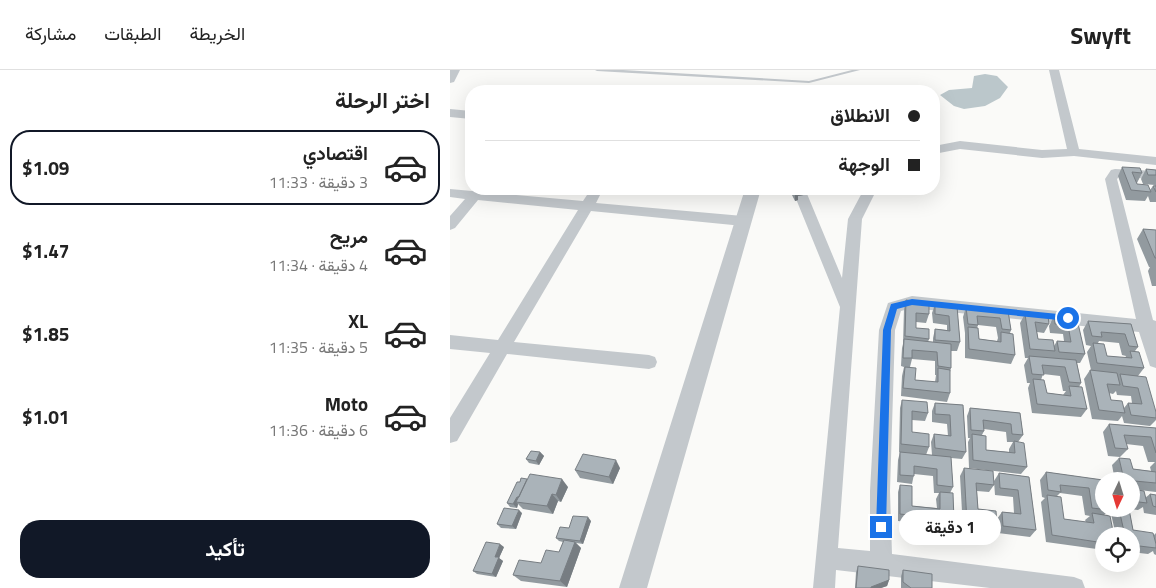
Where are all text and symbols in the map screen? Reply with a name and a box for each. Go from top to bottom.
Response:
text: Swyft [1070,17,1131,53]
text: مشاركة [25,20,76,47]
text: الطبقات [104,20,161,47]
text: الخريطة [189,20,245,47]
text: اختر الرحلة [335,83,430,117]
text: الانطلاق [830,100,890,129]
text: اقتصادي [303,138,368,167]
icon: car [383,145,428,190]
text: الوجهة [838,149,890,178]
text: $1.09 [22,153,69,182]
text: 3 دقيقة · 11:33 [269,170,368,194]
text: مريح [330,221,368,250]
icon: car [383,228,428,273]
text: $1.47 [22,236,69,265]
text: 4 دقيقة · 11:34 [269,253,368,277]
text: XL [348,306,368,335]
route start [1057,307,1079,329]
icon: car [383,311,428,356]
text: $1.85 [22,319,69,348]
text: 5 دقيقة · 11:35 [269,335,368,359]
text: Moto [325,389,368,418]
icon: car [383,394,428,439]
text: $1.01 [22,402,69,431]
text: 6 دقيقة · 11:36 [269,418,368,442]
north arrow [1095,472,1140,518]
map controls [1095,472,1140,572]
callout: 1 دقيقة [898,510,1001,544]
text: 1 دقيقة [925,515,975,539]
route end [870,516,892,538]
button: تأكيد [20,520,430,578]
button: locate [1095,527,1140,572]

